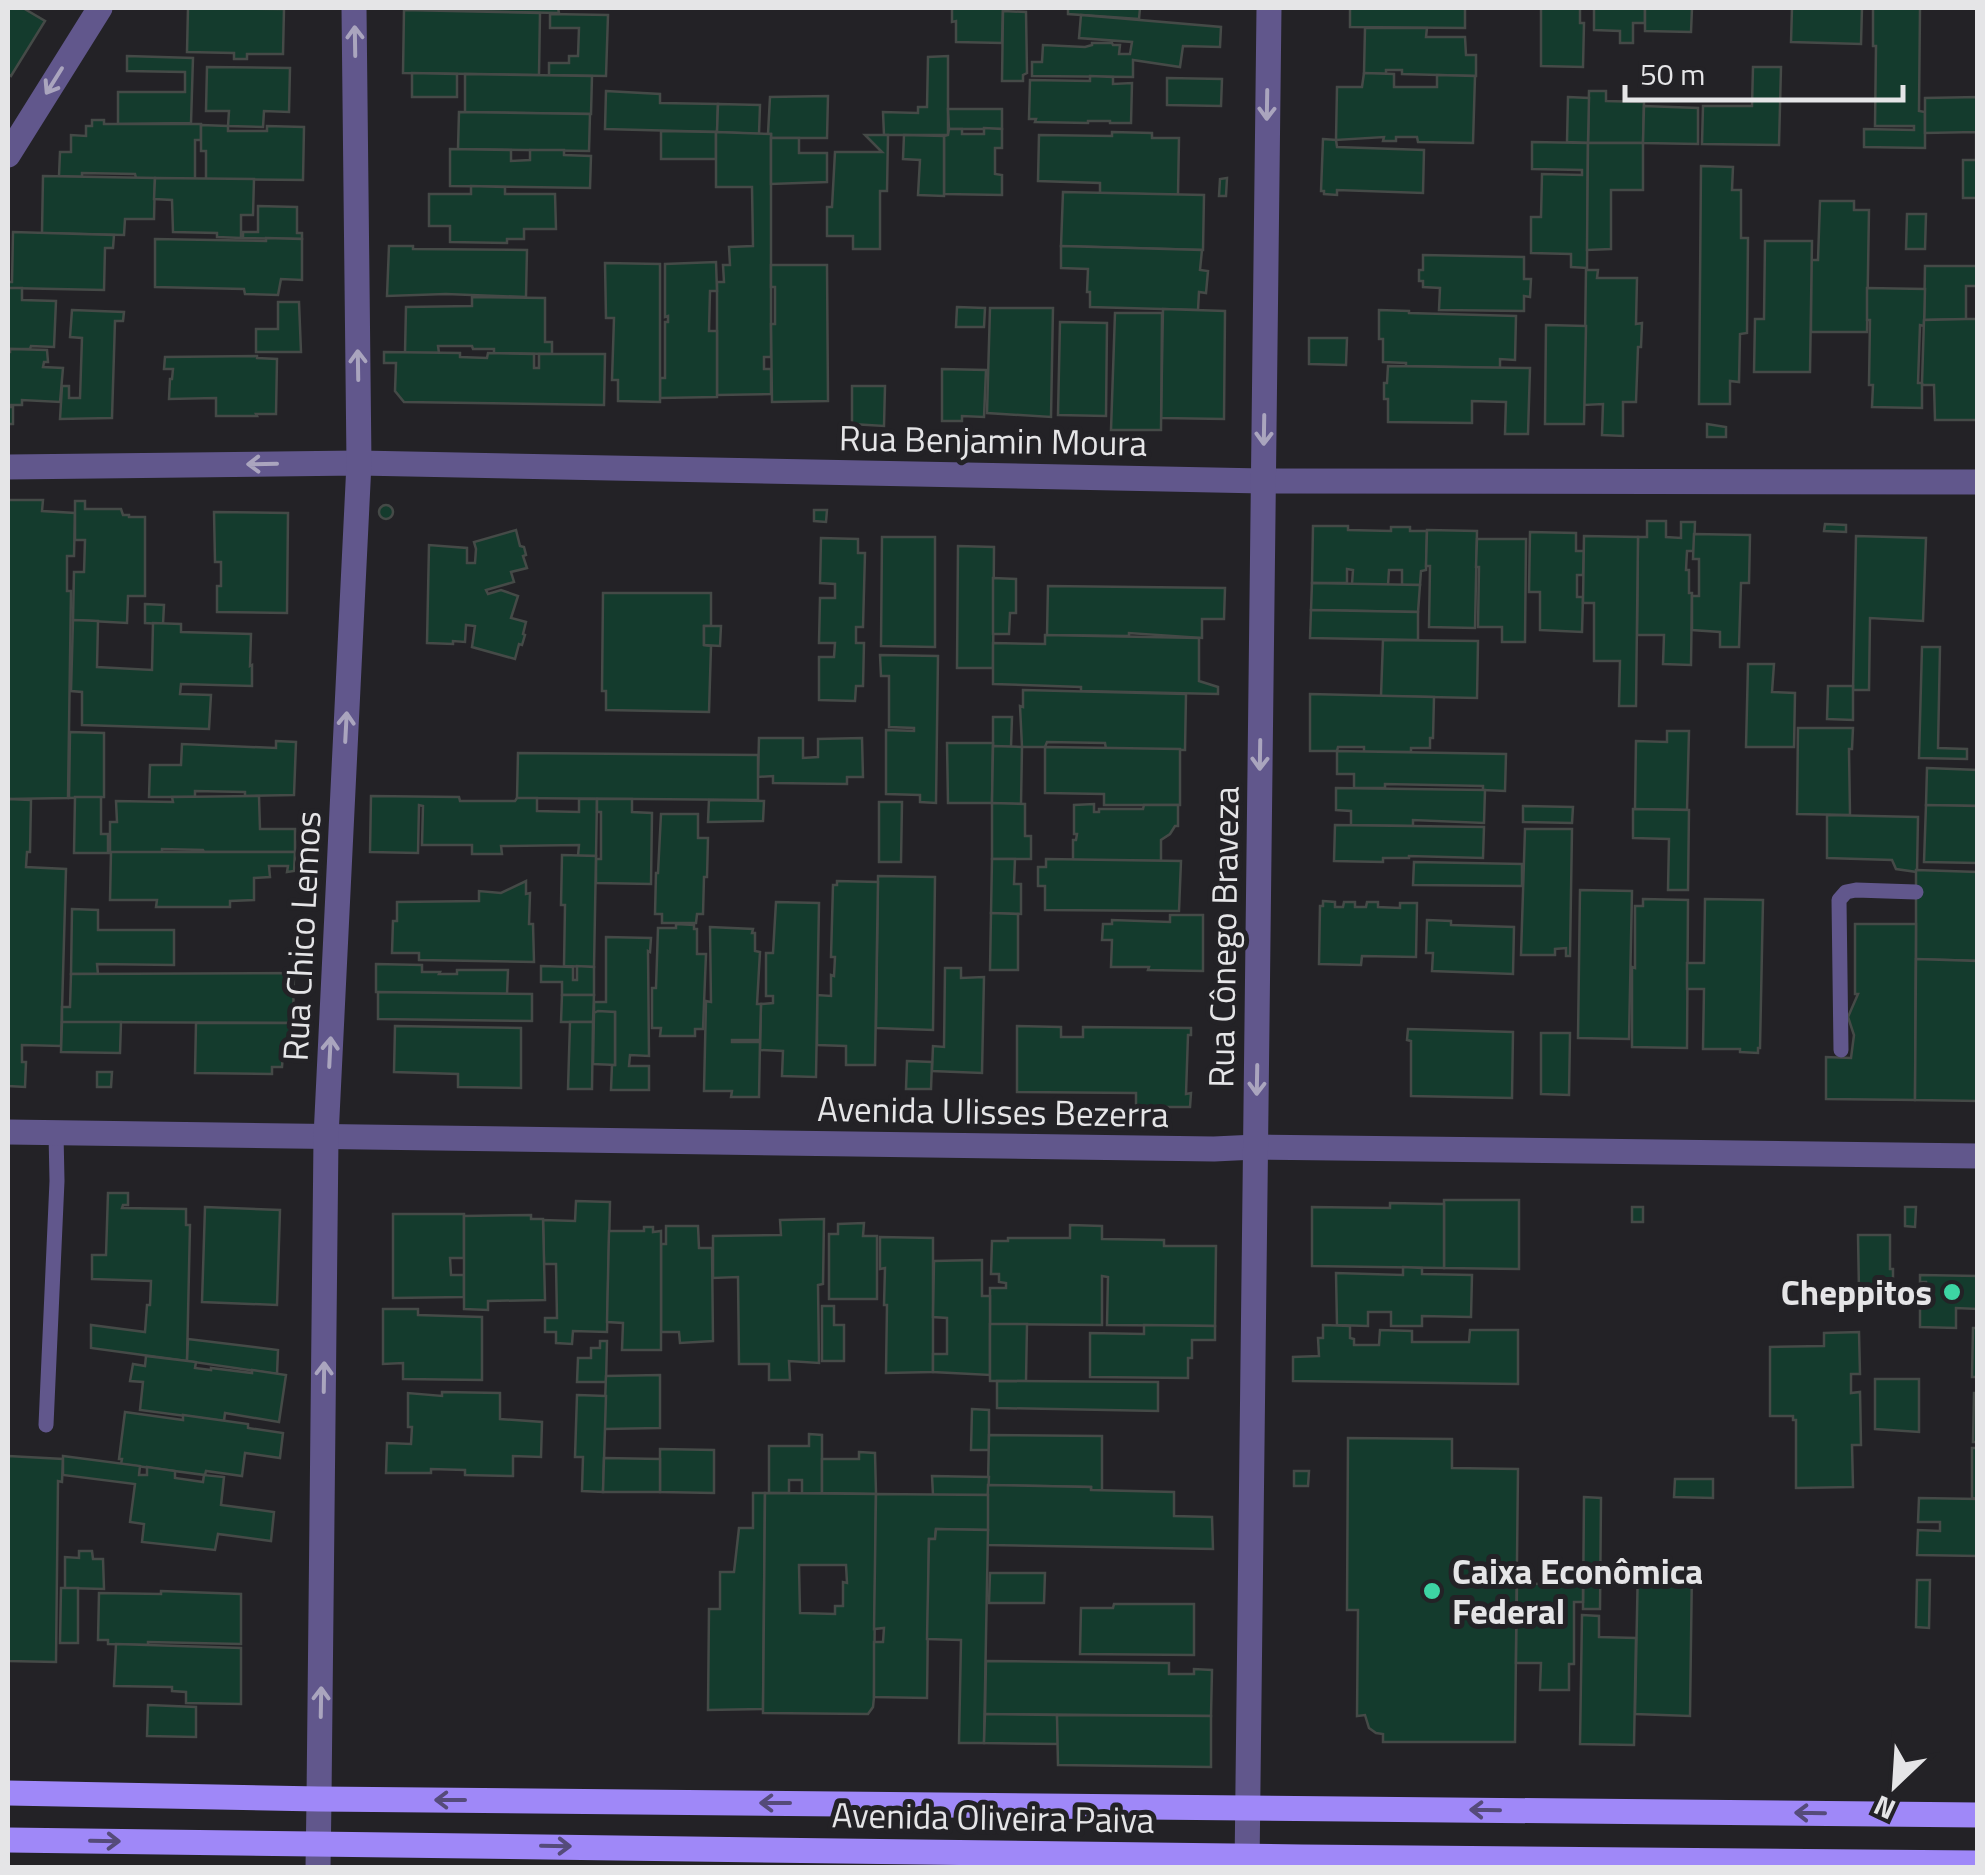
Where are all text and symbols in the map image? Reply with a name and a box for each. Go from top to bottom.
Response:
one-way arrow [345,25,364,57]
scale bar [1625,40,1902,102]
text: 50 m [1640,51,1705,97]
one-way arrow [43,66,64,95]
one-way arrow [1258,88,1277,120]
one-way arrow [348,350,368,382]
street label: Rua Benjamin Moura [839,410,1147,470]
one-way arrow [1254,412,1274,445]
one-way arrow [246,454,278,474]
one-way arrow [337,712,356,744]
one-way arrow [1250,738,1270,770]
street label: Rua Cônego Braveza [1193,786,1253,1088]
street label: Rua Chico Lemos [267,810,335,1062]
one-way arrow [321,1037,340,1069]
one-way arrow [1247,1063,1266,1095]
street label: Avenida Ulisses Bezerra [817,1081,1169,1141]
place label: Cheppitos [1781,1265,1932,1319]
marker: Cheppitos [1941,1281,1963,1303]
one-way arrow [314,1361,334,1394]
place label: Caixa Econômica Federal [1452,1544,1703,1638]
marker: Caixa Econômica Federal [1421,1580,1443,1602]
one-way arrow [312,1686,330,1718]
north arrow [1845,1735,1945,1835]
text: N [1866,1785,1902,1832]
street label: Avenida Oliveira Paiva [831,1787,1155,1847]
one-way arrow [435,1791,467,1810]
one-way arrow [760,1794,792,1812]
one-way arrow [1470,1800,1502,1820]
one-way arrow [1795,1804,1828,1822]
one-way arrow [88,1832,120,1850]
one-way arrow [540,1836,572,1856]

